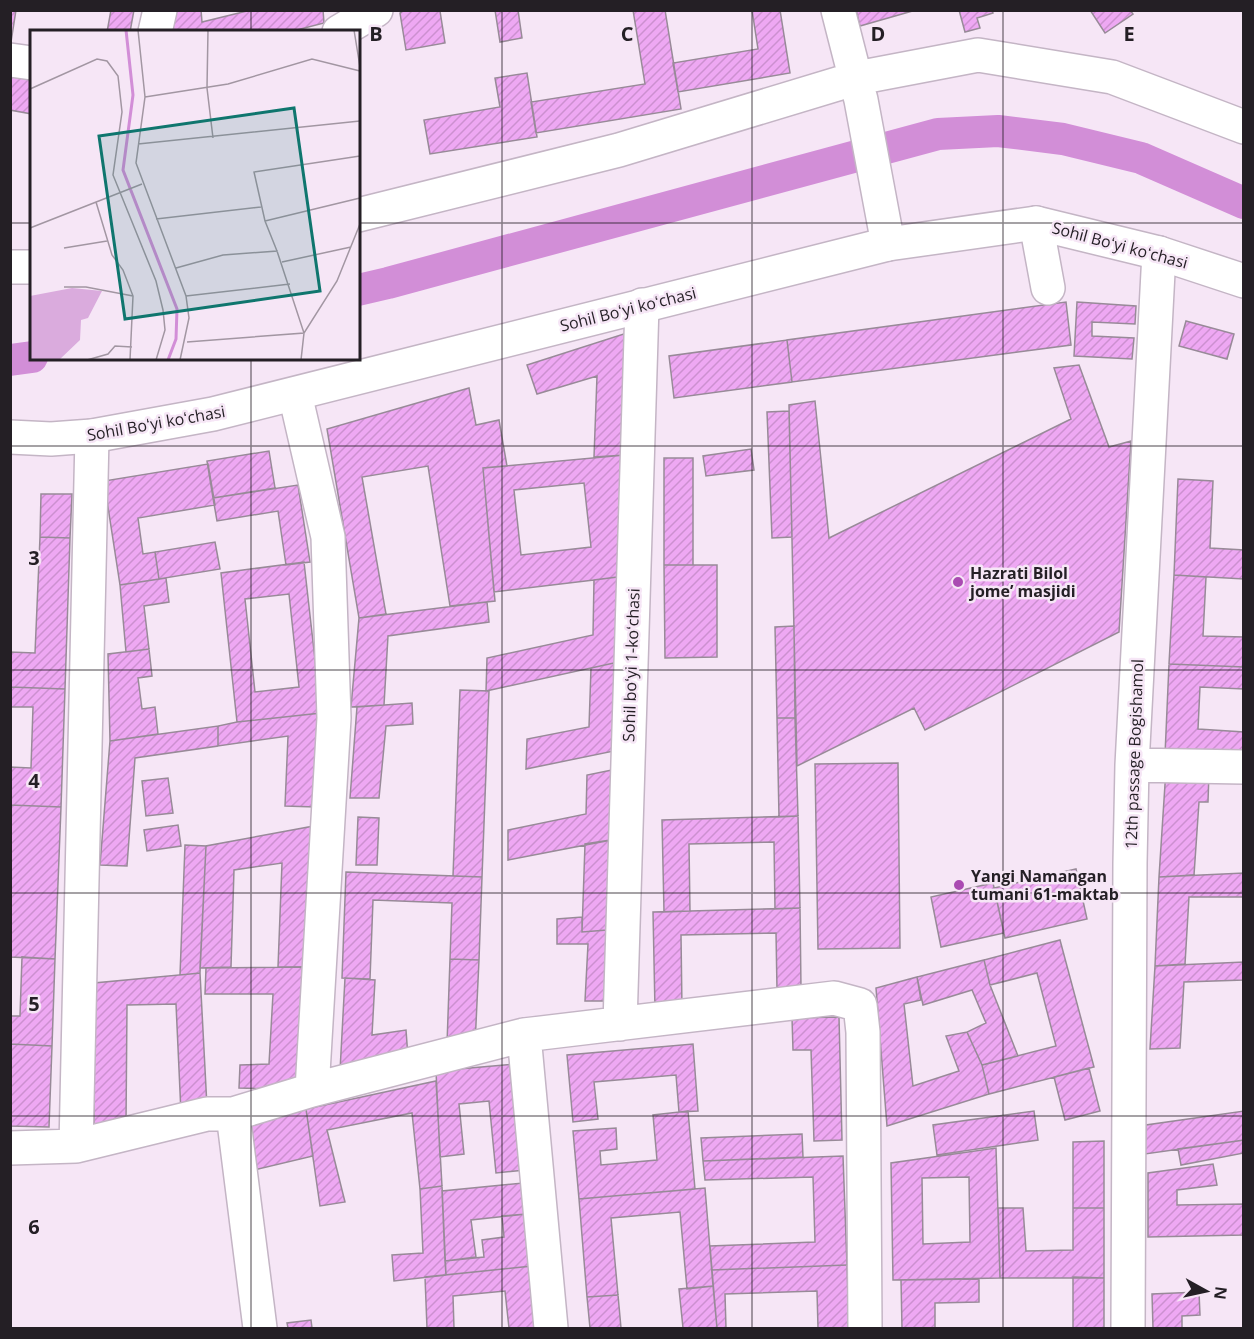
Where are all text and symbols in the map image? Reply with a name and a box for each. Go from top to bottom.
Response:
text: B [369,20,383,47]
text: C [621,20,634,47]
text: D [871,20,885,47]
text: E [1123,20,1135,47]
inset map [30,30,360,360]
street label: Sohil Boʻyi koʻchasi [1050,216,1190,274]
street label: Sohil Boʻyi koʻchasi [558,281,698,337]
street label: Sohil Boʻyi koʻchasi [85,400,227,446]
text: 3 [28,544,40,571]
place label: Hazrati Bilol jome’ masjidi [968,562,1076,602]
marker: Hazrati Bilol jome’ masjidi [951,575,965,589]
street label: Sohil boʻyi 1-koʻchasi [617,588,645,742]
street label: 12th passage Bogishamol [1120,659,1148,849]
text: 4 [28,767,40,794]
place label: Yangi Namangan tumani 61-maktab [971,865,1119,905]
marker: Yangi Namangan tumani 61-maktab [952,878,966,892]
text: 5 [28,990,40,1017]
text: 6 [28,1213,40,1240]
north arrow [1176,1261,1236,1321]
text: N [1209,1285,1233,1301]

